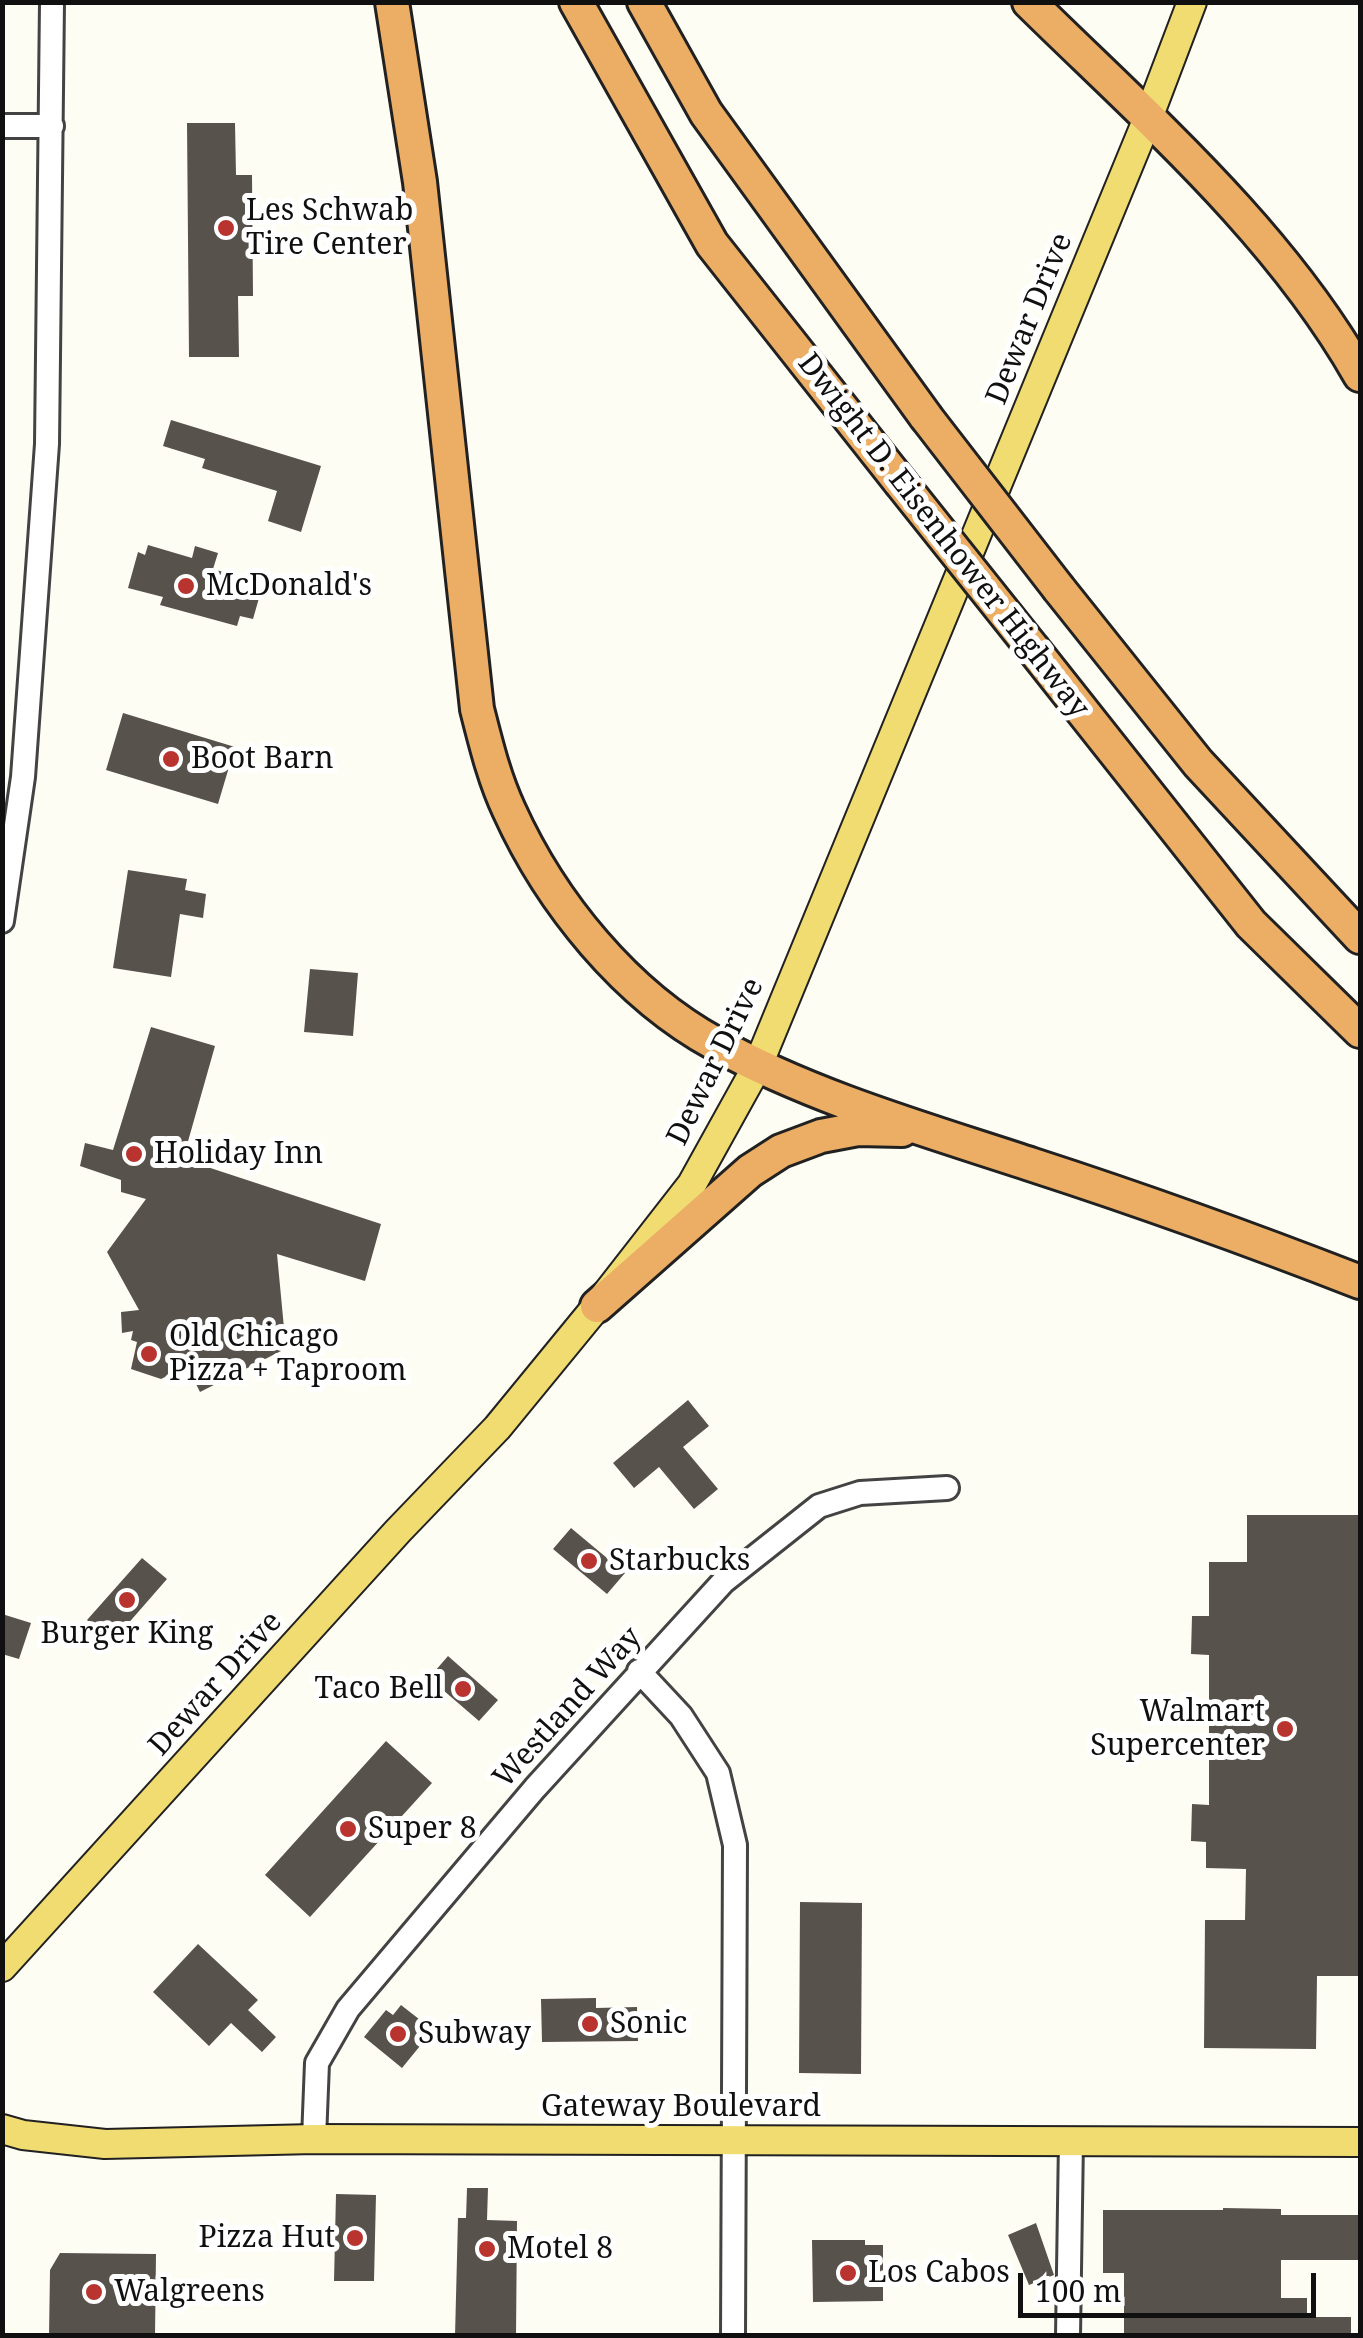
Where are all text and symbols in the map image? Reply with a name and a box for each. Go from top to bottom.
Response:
place label: Les Schwab Tire Center [246,193,413,264]
marker: Les Schwab Tire Center [215,217,237,239]
street label: Dewar Drive [979,228,1081,410]
street label: Dwight D. Eisenhower Highway [790,347,1096,725]
place label: McDonald's [206,568,372,604]
marker: McDonald's [175,575,197,597]
place label: Boot Barn [191,741,334,777]
marker: Boot Barn [160,748,182,770]
street label: Dewar Drive [660,973,772,1151]
place label: Holiday Inn [154,1136,323,1172]
marker: Holiday Inn [123,1143,145,1165]
place label: Old Chicago Pizza + Taproom [169,1319,407,1390]
marker: Old Chicago Pizza + Taproom [138,1343,160,1365]
place label: Starbucks [609,1543,750,1579]
marker: Starbucks [578,1550,600,1572]
marker: Burger King [116,1589,138,1611]
street label: Dewar Drive [142,1605,290,1763]
place label: Burger King [40,1616,214,1652]
street label: Westland Way [486,1620,650,1796]
place label: Taco Bell [314,1671,443,1707]
marker: Taco Bell [452,1678,474,1700]
place label: Walmart Supercenter [1090,1694,1265,1764]
marker: Walmart Supercenter [1274,1718,1296,1740]
place label: Super 8 [368,1811,477,1847]
marker: Super 8 [337,1818,359,1840]
place label: Sonic [610,2006,687,2042]
marker: Sonic [579,2013,601,2035]
place label: Subway [418,2016,531,2052]
marker: Subway [387,2023,409,2045]
street label: Gateway Boulevard [541,2089,821,2125]
place label: Pizza Hut [199,2220,335,2256]
marker: Pizza Hut [344,2227,366,2249]
place label: Motel 8 [507,2231,613,2267]
marker: Motel 8 [476,2238,498,2260]
scale bar [1023,2253,1320,2315]
place label: Los Cabos [868,2255,1010,2291]
marker: Los Cabos [837,2262,859,2284]
text: 100 m [1035,2270,1121,2311]
place label: Walgreens [114,2274,265,2310]
marker: Walgreens [83,2281,105,2303]

